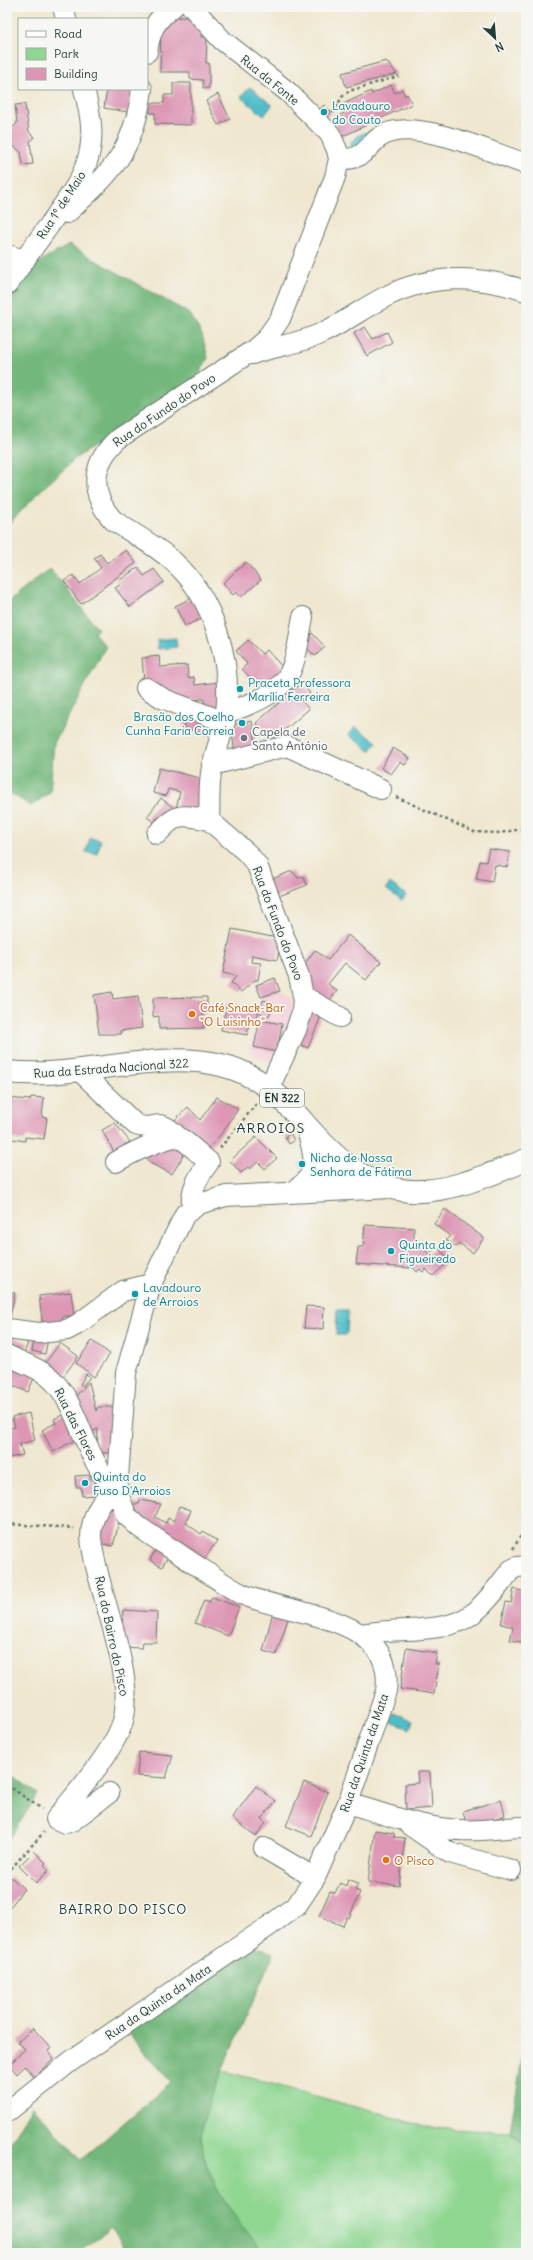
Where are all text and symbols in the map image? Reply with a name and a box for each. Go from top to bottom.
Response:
legend [18,18,148,90]
north arrow [475,18,515,58]
text: Road [54,26,82,41]
text: N [493,39,506,55]
text: Park [54,46,79,61]
street label: Rua da Fonte [238,52,302,108]
text: Building [54,66,98,81]
place label: Lavadouro do Couto [332,98,390,127]
marker: Lavadouro do Couto [319,107,329,117]
street label: Rua 1º de Maio [33,168,89,242]
street label: Rua do Fundo do Povo [110,370,218,450]
place label: Praceta Professora Marília Ferreira [248,675,351,704]
marker: Praceta Professora Marília Ferreira [235,684,245,694]
place label: Brasão dos Coelho Cunha Faria Correia [125,709,234,738]
marker: Brasão dos Coelho Cunha Faria Correia [237,718,247,728]
place label: Capela de Santo António [252,724,328,753]
marker: Capela de Santo António [239,733,249,743]
street label: Rua do Fundo do Povo [249,864,307,982]
place label: Café Snack-Bar "O Luisinho" [200,1000,285,1029]
marker: Café Snack-Bar "O Luisinho" [187,1009,197,1019]
street label: Rua da Estrada Nacional 322 [33,1055,190,1081]
road number: EN 322 [260,1089,304,1107]
district label: ARROIOS [237,1119,305,1137]
place label: Nicho de Nossa Senhora de Fátima [310,1150,412,1179]
marker: Nicho de Nossa Senhora de Fátima [297,1159,307,1169]
place label: Quinta do Figueiredo [399,1237,456,1266]
marker: Quinta do Figueiredo [386,1246,396,1256]
place label: Lavadouro de Arroios [143,1280,201,1309]
marker: Lavadouro de Arroios [130,1289,140,1299]
street label: Rua das Flores [51,1385,101,1463]
place label: Quinta do Fuso D'Arroios [93,1469,171,1498]
marker: Quinta do Fuso D'Arroios [80,1478,90,1488]
street label: Rua do Bairro do Pisco [92,1575,132,1698]
street label: Rua da Quinta da Mata [337,1692,391,1814]
place label: O Pisco [394,1853,435,1868]
marker: O Pisco [381,1855,391,1865]
district label: BAIRRO DO PISCO [59,1901,187,1918]
street label: Rua da Quinta da Mata [102,1961,214,2043]

